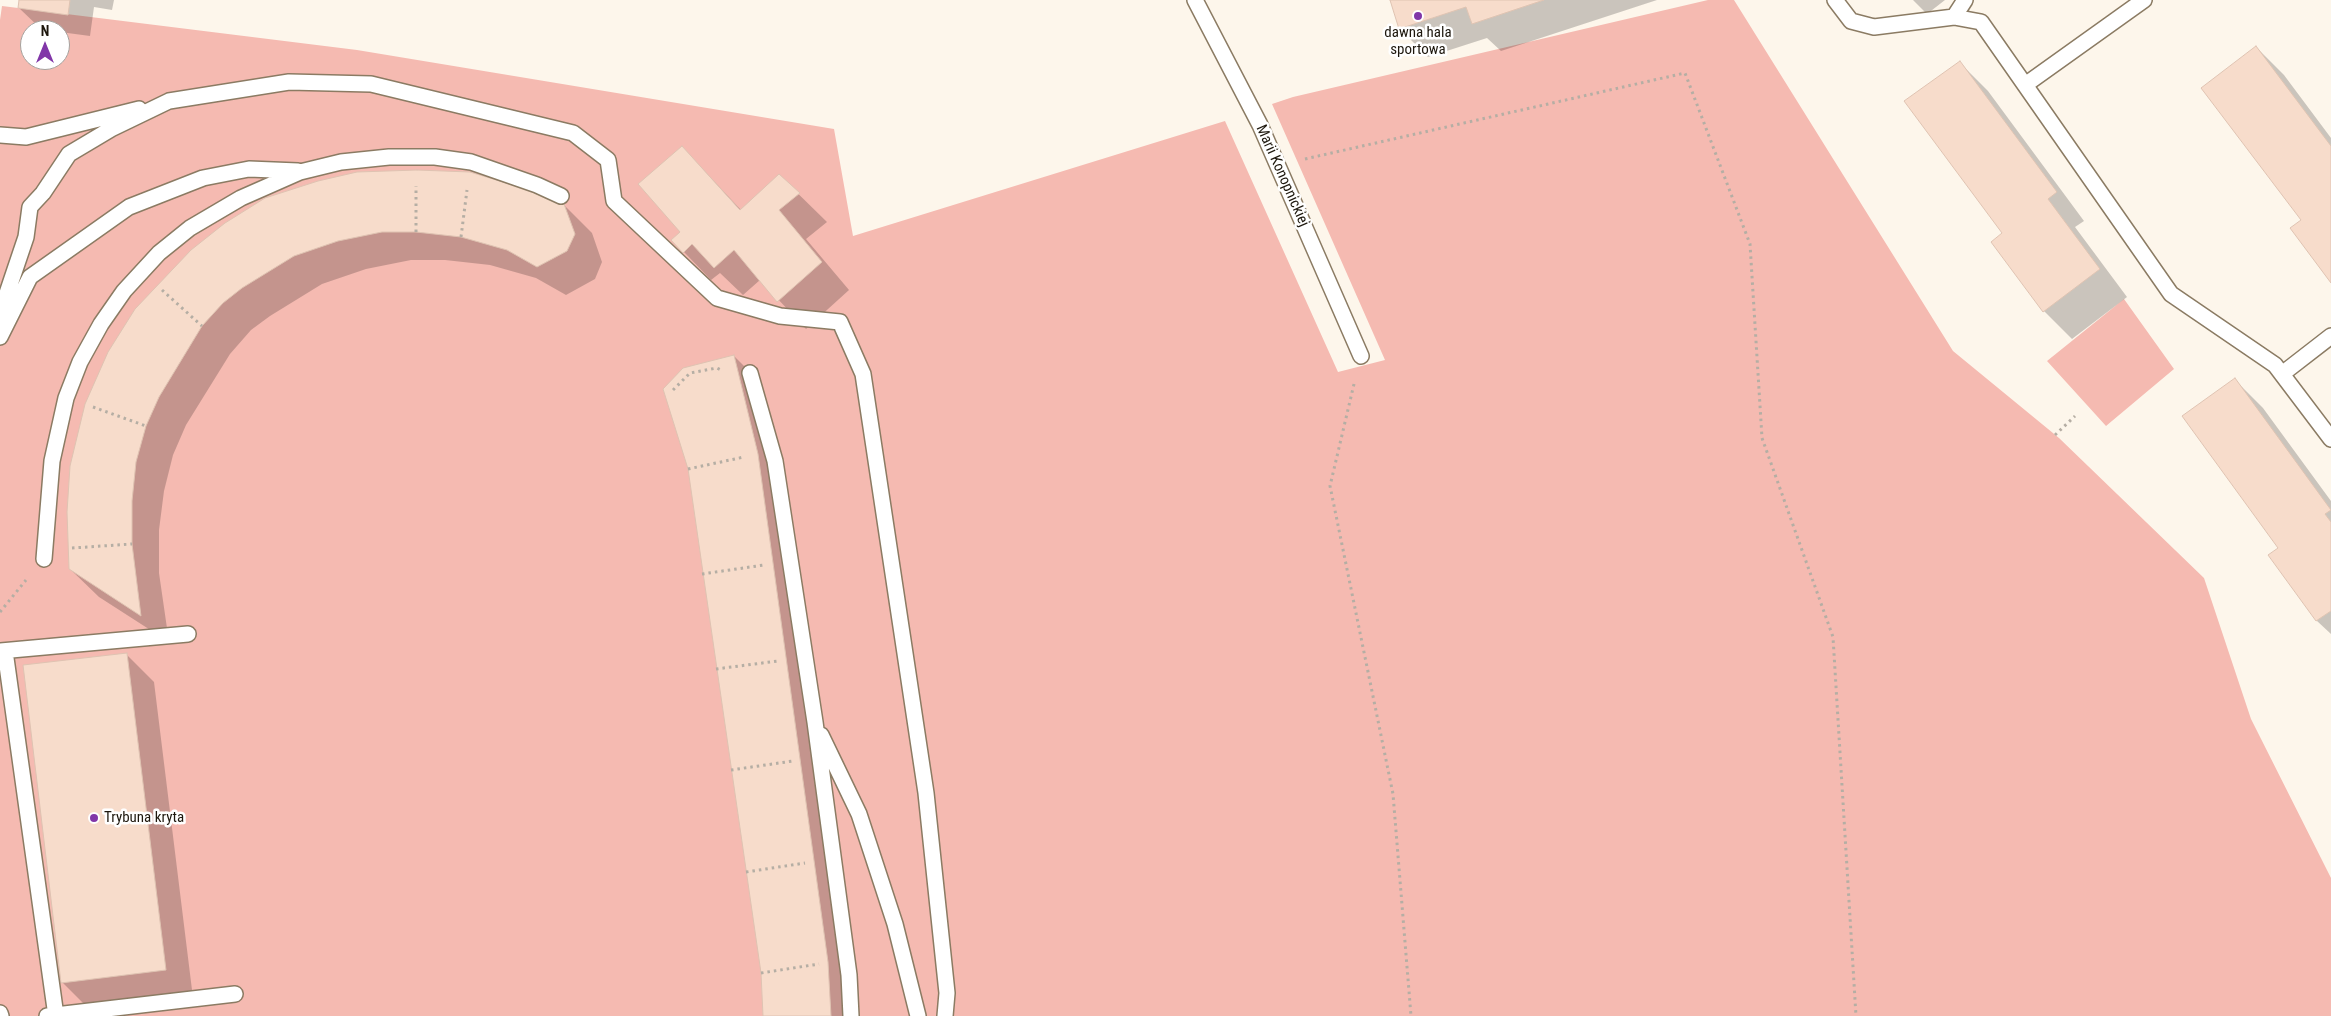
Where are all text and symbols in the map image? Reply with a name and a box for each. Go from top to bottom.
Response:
marker: dawna hala sportowa [1412,10,1424,22]
north arrow [20,20,70,70]
text: N [41,23,49,39]
place label: dawna hala sportowa [1384,24,1452,59]
street label: Marii Konopnickiej [1252,122,1312,230]
place label: Trybuna kryta [104,809,184,827]
marker: Trybuna kryta [88,812,100,824]

